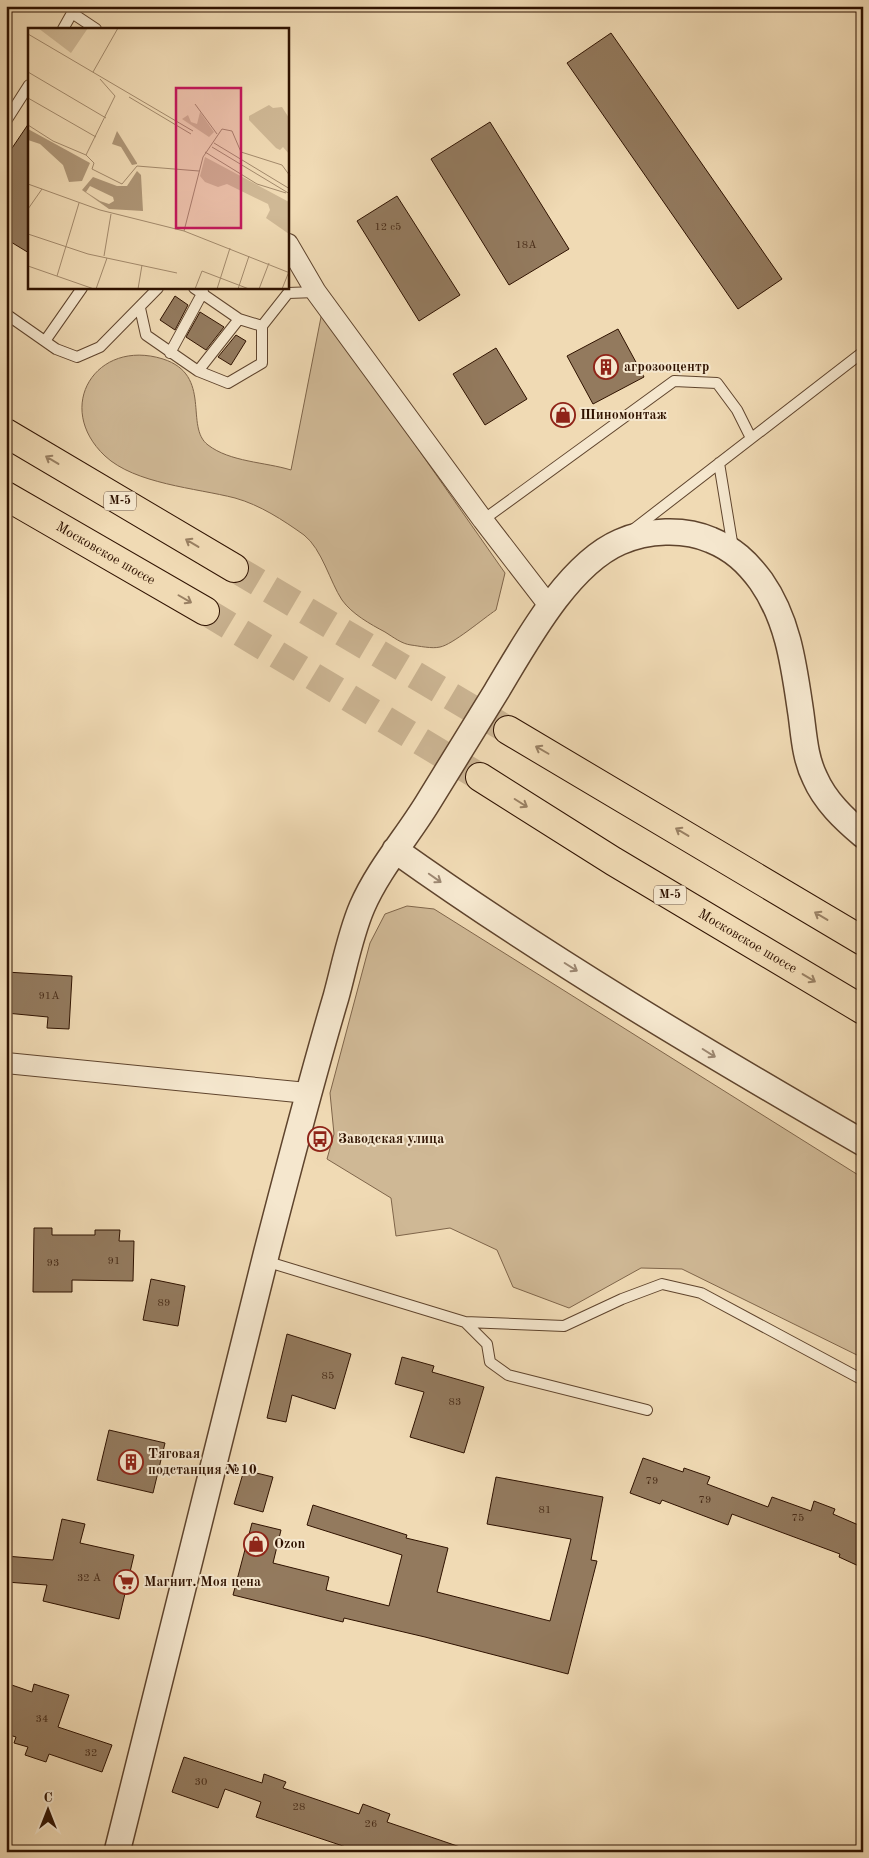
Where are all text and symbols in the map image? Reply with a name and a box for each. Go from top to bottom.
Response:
inset map [28,28,289,289]
house number: 12 с5 [374,222,402,233]
house number: 18А [515,240,537,251]
building icon: агрозооцентр [593,354,619,380]
place label: агрозооцентр [624,360,709,374]
shop icon: Шиномонтаж [550,402,576,428]
place label: Шиномонтаж [580,408,667,422]
one-way arrow [45,455,59,465]
road number: М-5 [104,492,136,511]
street label: Московское шоссе [53,519,158,588]
one-way arrow [185,538,199,548]
one-way arrow [177,595,191,605]
one-way arrow [535,744,549,754]
one-way arrow [514,798,528,809]
one-way arrow [675,827,689,837]
one-way arrow [428,873,442,883]
road number: М-5 [654,886,686,904]
street label: Московское шоссе [696,906,799,976]
one-way arrow [814,910,828,920]
one-way arrow [563,962,577,972]
one-way arrow [802,974,816,984]
house number: 91А [38,991,60,1002]
one-way arrow [701,1048,715,1058]
bus stop icon: Заводская улица [307,1126,333,1152]
place label: Заводская улица [338,1132,444,1146]
house number: 91 [108,1256,120,1267]
house number: 93 [47,1258,59,1269]
house number: 89 [158,1298,170,1309]
house number: 85 [322,1371,334,1382]
house number: 83 [449,1397,461,1408]
place label: Тяговая подстанция №10 [148,1447,257,1477]
building icon: Тяговая подстанция №10 [118,1449,144,1475]
house number: 79 [646,1476,658,1487]
house number: 79 [699,1495,711,1506]
house number: 81 [539,1505,551,1516]
house number: 75 [792,1513,804,1524]
shop icon: Ozon [243,1531,269,1557]
place label: Ozon [274,1537,305,1551]
supermarket icon: Магнит. Моя цена [113,1569,139,1595]
house number: 32 А [77,1573,102,1584]
place label: Магнит. Моя цена [144,1575,261,1589]
house number: 34 [36,1714,48,1725]
house number: 32 [85,1748,97,1759]
house number: 30 [195,1777,207,1788]
north arrow [22,1786,72,1836]
text: С [43,1791,53,1805]
house number: 28 [293,1802,305,1813]
house number: 26 [365,1819,377,1830]

